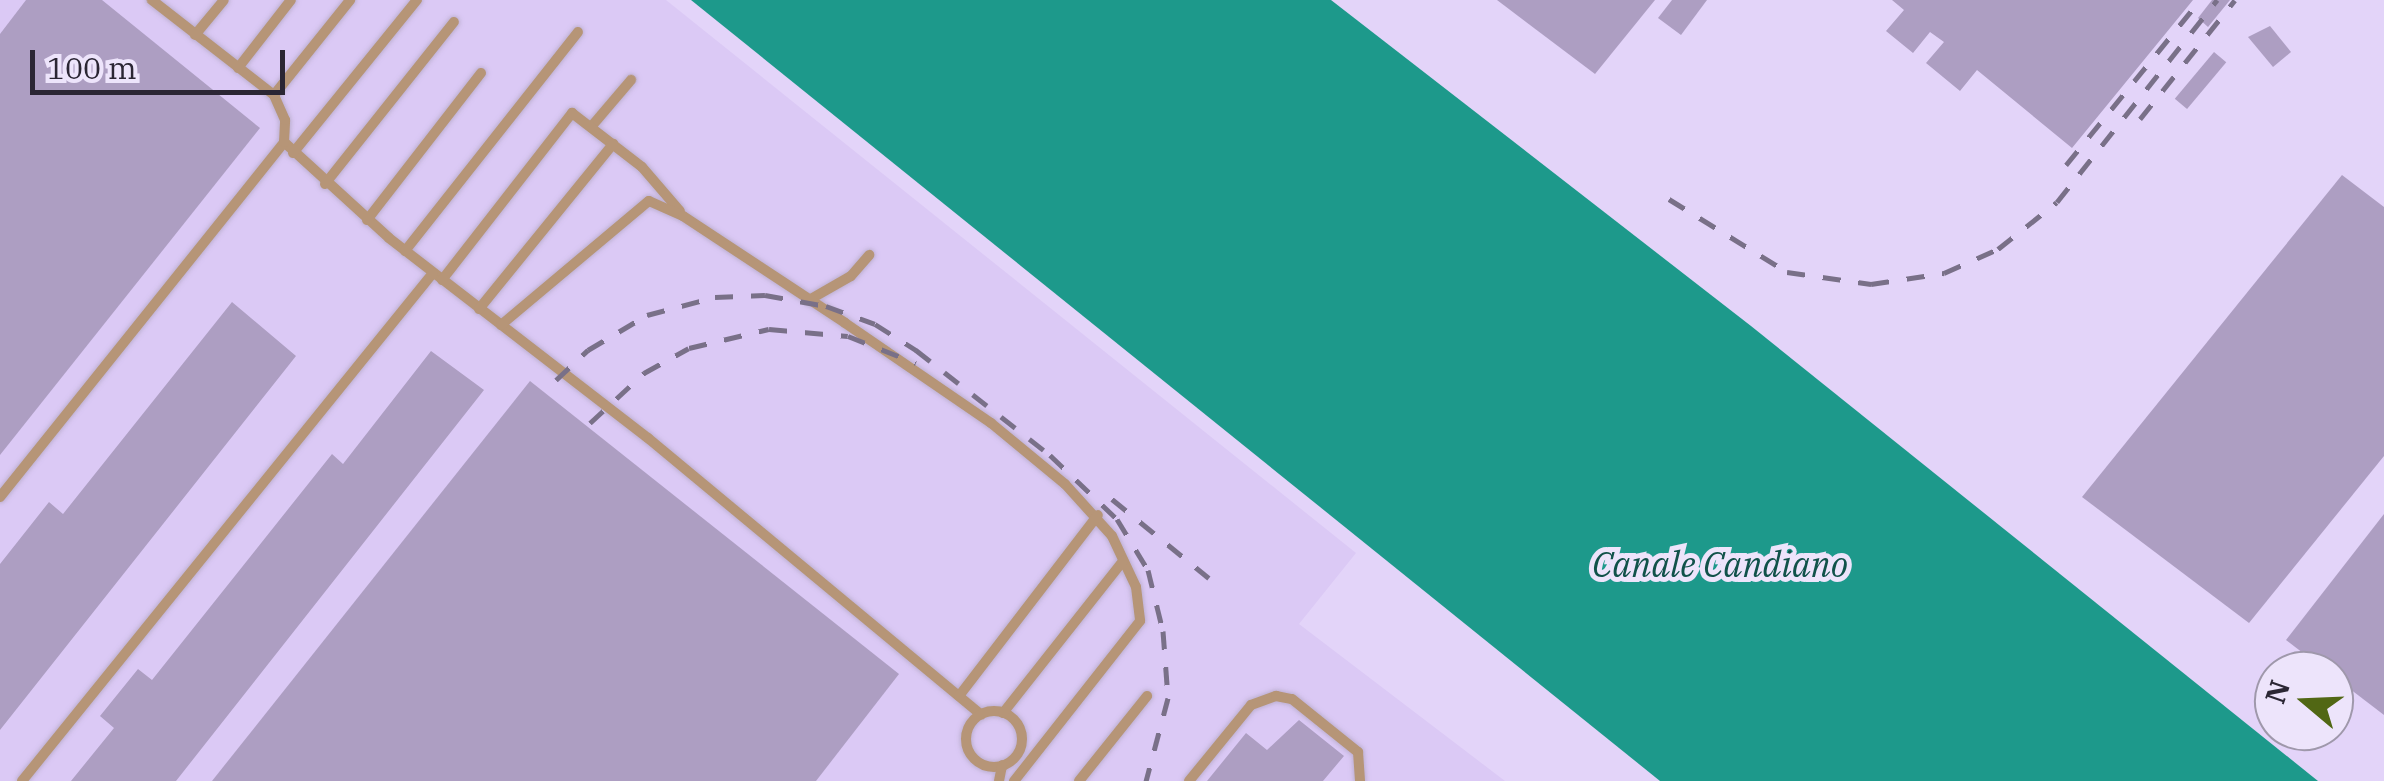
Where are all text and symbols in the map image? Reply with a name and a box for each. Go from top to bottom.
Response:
scale bar [35,30,290,92]
text: 100 m [47,48,137,87]
water label: Canale Candiano [1592,543,1848,585]
north arrow [2254,651,2354,751]
text: N [2256,675,2298,708]

